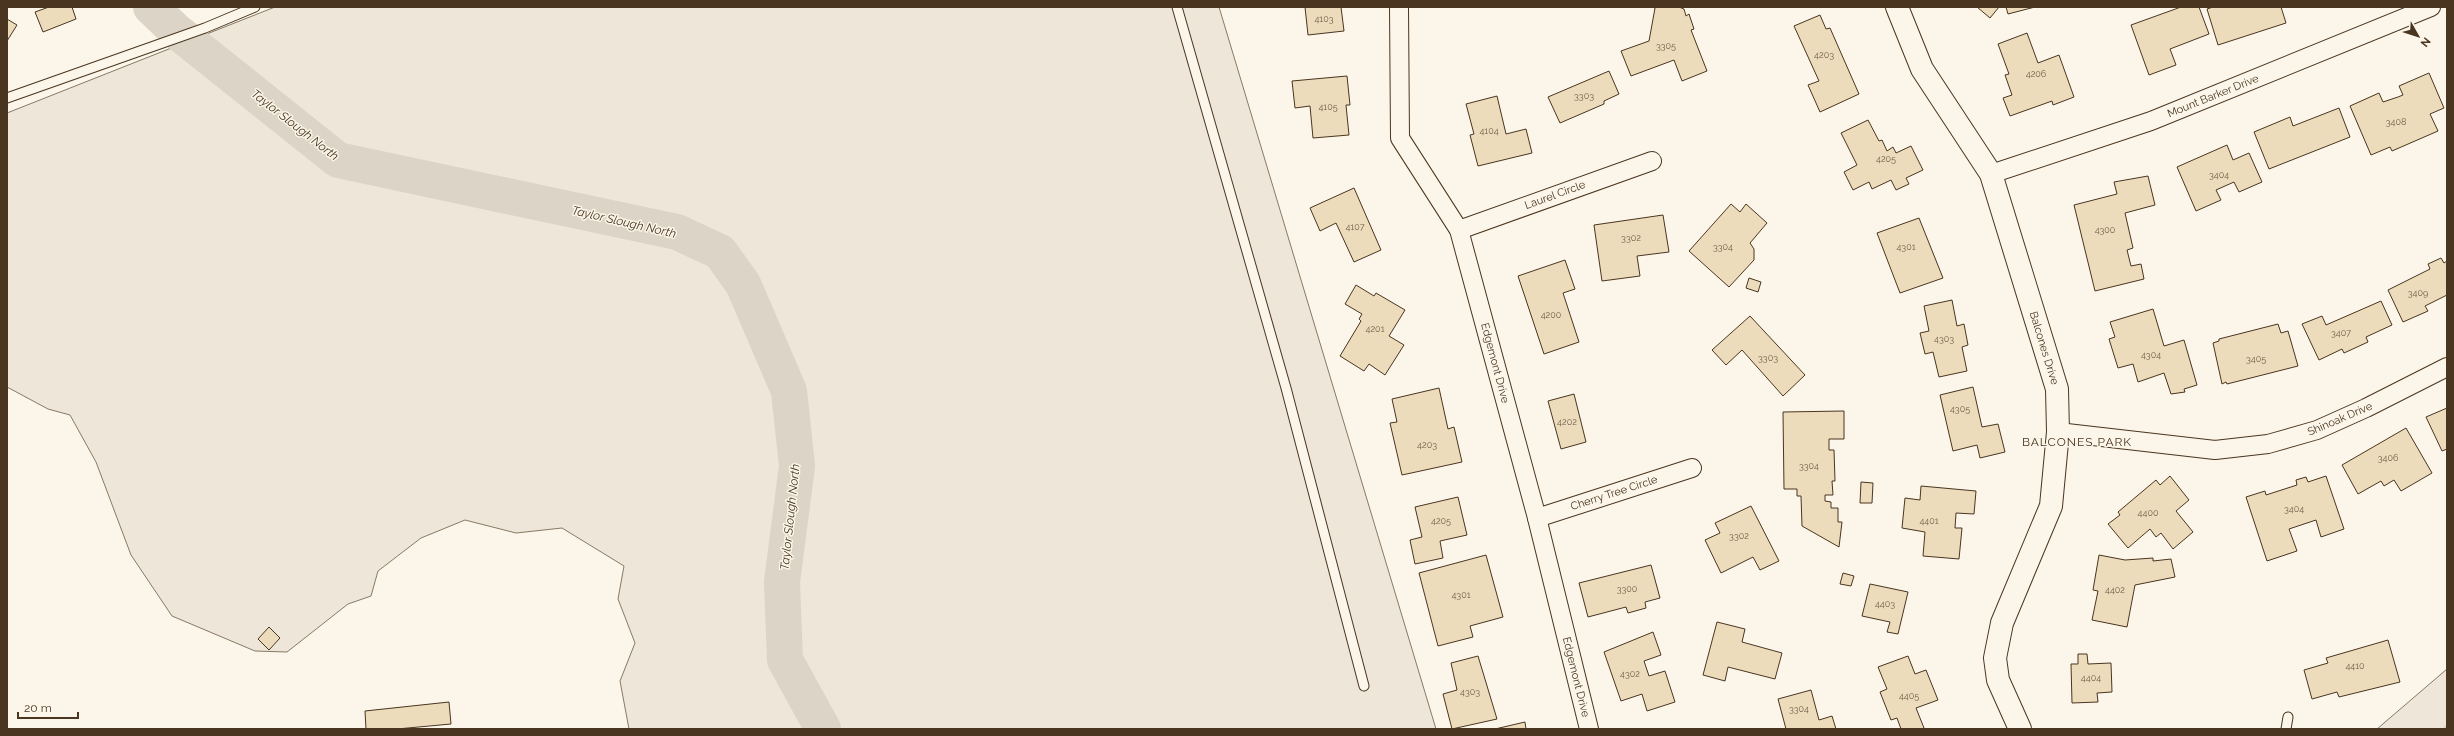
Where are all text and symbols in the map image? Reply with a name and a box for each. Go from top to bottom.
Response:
house number: 4103 [1314,14,1334,24]
north arrow [2398,16,2438,56]
text: N [2418,35,2433,49]
house number: 3305 [1656,41,1676,51]
house number: 4203 [1814,50,1834,60]
house number: 4206 [2026,69,2047,79]
street label: Mount Barker Drive [2165,72,2261,120]
water label: Taylor Slough North [249,87,342,164]
house number: 3303 [1574,91,1594,101]
house number: 4105 [1318,102,1338,112]
house number: 3408 [2386,117,2406,127]
house number: 4104 [1479,126,1499,136]
house number: 4205 [1876,154,1896,164]
house number: 3404 [2209,170,2229,180]
street label: Laurel Circle [1523,178,1588,212]
water label: Taylor Slough North [570,203,678,241]
house number: 4107 [1345,222,1365,232]
house number: 4300 [2095,225,2116,235]
house number: 3302 [1621,233,1641,243]
house number: 3304 [1713,242,1733,252]
house number: 4301 [1896,242,1916,252]
house number: 3409 [2408,288,2428,298]
house number: 4200 [1541,310,1562,320]
street label: Balcones Drive [2027,310,2061,387]
street label: Edgemont Drive [1478,322,1512,405]
house number: 4201 [1366,324,1385,334]
house number: 3407 [2331,328,2351,338]
house number: 4303 [1934,334,1954,344]
house number: 4304 [2141,350,2161,360]
house number: 3303 [1758,353,1778,363]
house number: 3405 [2246,354,2266,364]
street label: Shinoak Drive [2306,399,2375,439]
house number: 4305 [1950,404,1970,414]
house number: 4202 [1557,417,1577,427]
district label: BALCONES PARK [2022,435,2132,449]
house number: 4203 [1417,440,1437,450]
house number: 3406 [2378,453,2399,463]
house number: 3304 [1799,461,1819,471]
water label: Taylor Slough North [777,463,803,571]
street label: Cherry Tree Circle [1569,473,1660,513]
house number: 3404 [2284,504,2304,514]
house number: 4400 [2138,508,2159,518]
house number: 4205 [1431,516,1451,526]
house number: 4401 [1919,516,1939,526]
house number: 3302 [1729,531,1749,541]
house number: 3300 [1617,584,1638,594]
house number: 4402 [2105,585,2125,595]
house number: 4301 [1451,590,1471,600]
house number: 4403 [1875,599,1895,609]
street label: Edgemont Drive [1560,635,1592,719]
house number: 4410 [2345,661,2365,671]
house number: 4302 [1620,669,1640,679]
house number: 4404 [2081,673,2101,683]
house number: 4303 [1460,687,1480,697]
house number: 4405 [1899,691,1919,701]
scale bar [18,694,78,720]
text: 20 m [24,701,52,715]
house number: 3304 [1789,704,1809,714]

